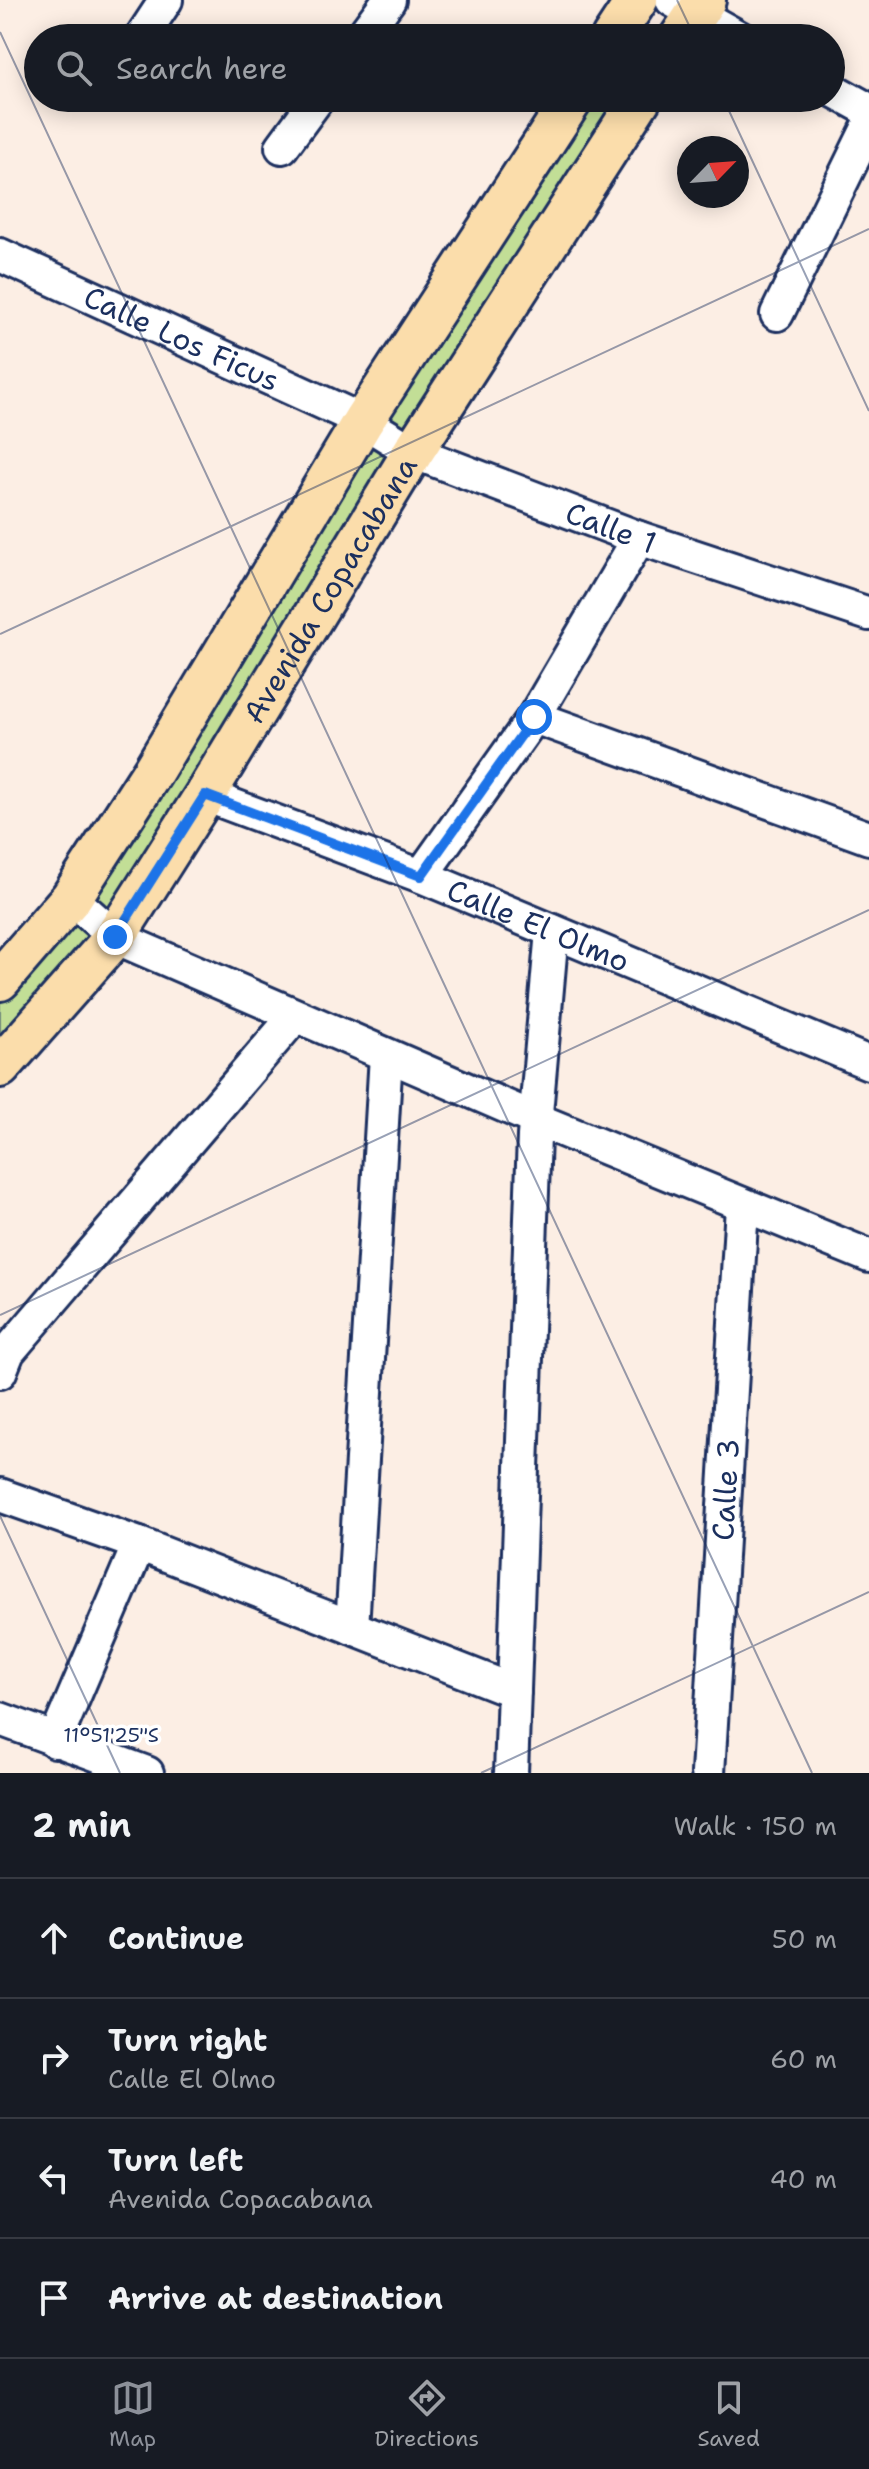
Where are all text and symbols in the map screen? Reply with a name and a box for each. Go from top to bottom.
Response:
search box [24,24,845,112]
icon: search [52,46,96,90]
text: Search here [116,48,287,89]
north arrow [677,136,749,208]
street label: Calle Los Ficus [77,276,286,401]
street label: Avenida Copacabana [233,448,426,731]
street label: Calle 1 [560,492,662,563]
route start [516,699,552,735]
street label: Calle El Olmo [441,869,636,981]
route end [97,919,133,955]
street label: Calle 3 [701,1437,749,1542]
text: 11°51'25"S [63,1722,159,1748]
text: 2 min [32,1802,131,1848]
text: Walk · 150 m [674,1808,837,1843]
icon: ahead [32,1916,76,1960]
text: Continue [108,1918,244,1959]
text: 50 m [772,1921,837,1956]
text: Turn right [108,2020,267,2061]
icon: right [32,2036,76,2080]
text: 60 m [770,2041,837,2076]
text: Calle El Olmo [108,2061,276,2096]
text: Turn left [108,2140,243,2181]
icon: left [32,2156,76,2200]
text: 40 m [770,2161,837,2196]
text: Avenida Copacabana [108,2181,373,2216]
icon: arrive [32,2276,76,2320]
text: Arrive at destination [108,2278,443,2319]
tab: Map [109,2376,156,2453]
tab: Directions [374,2376,479,2453]
tab: Saved [697,2376,760,2453]

